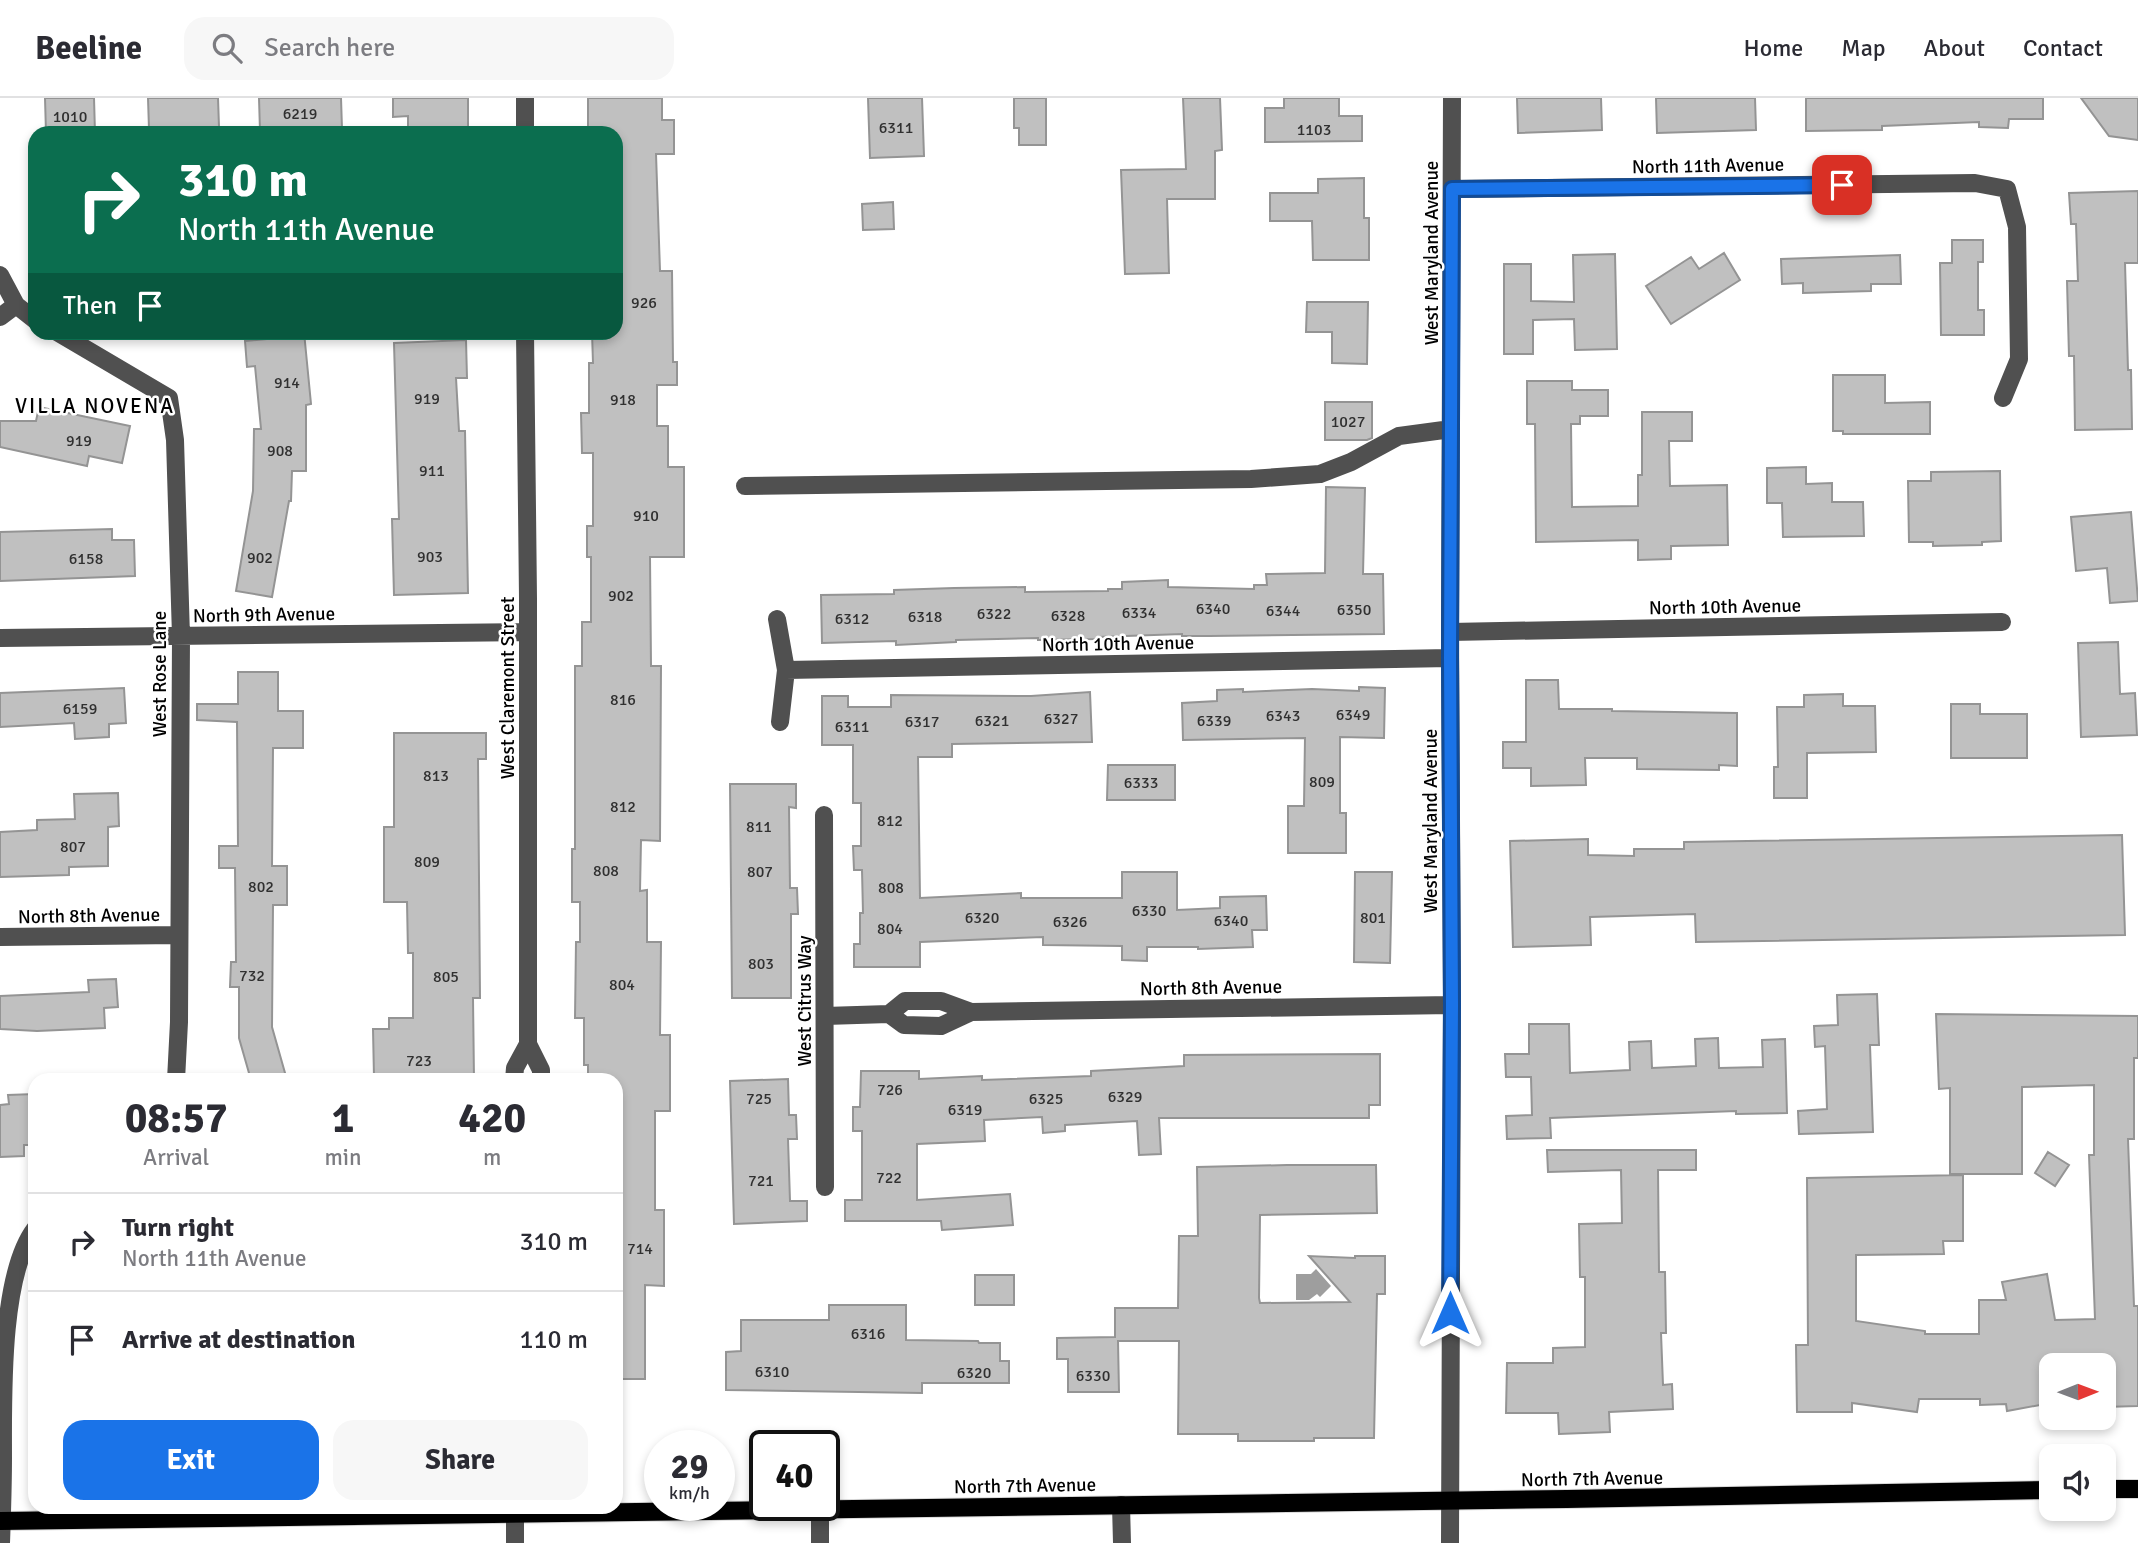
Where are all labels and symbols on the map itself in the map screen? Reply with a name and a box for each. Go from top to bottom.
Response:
house number: 6219 [283,104,317,124]
house number: 1010 [53,107,87,127]
house number: 6311 [879,118,913,138]
house number: 1103 [1297,120,1331,140]
street label: North 11th Avenue [1632,153,1784,179]
pin [1812,155,1872,215]
street label: West Maryland Avenue [1420,161,1444,345]
house number: 926 [631,293,657,313]
house number: 914 [274,373,300,393]
house number: 919 [414,389,440,409]
house number: 918 [610,390,636,410]
district label: VILLA NOVENA [15,393,175,419]
house number: 1027 [1331,412,1365,432]
house number: 919 [66,431,92,451]
house number: 908 [267,441,293,461]
house number: 911 [419,461,445,481]
house number: 910 [633,506,659,526]
house number: 903 [417,547,443,567]
house number: 902 [247,548,273,568]
house number: 6158 [69,549,103,569]
house number: 902 [608,586,634,606]
street label: North 10th Avenue [1649,594,1801,620]
street label: West Claremont Street [496,596,520,779]
house number: 6340 [1196,599,1230,619]
house number: 6350 [1337,600,1371,620]
house number: 6344 [1266,601,1301,621]
street label: North 9th Avenue [193,602,335,628]
house number: 6334 [1122,603,1157,623]
house number: 6322 [977,604,1011,624]
house number: 6328 [1051,606,1085,626]
house number: 6318 [908,607,942,627]
house number: 6312 [835,609,869,629]
street label: West Rose Lane [148,611,172,737]
street label: North 10th Avenue [1042,631,1194,657]
house number: 816 [610,690,636,710]
house number: 6159 [63,699,97,719]
house number: 6349 [1336,705,1370,725]
house number: 6343 [1266,706,1300,726]
house number: 6327 [1044,709,1078,729]
house number: 6321 [975,711,1009,731]
house number: 6339 [1197,711,1231,731]
house number: 6317 [905,712,939,732]
house number: 6311 [835,717,869,737]
street label: West Maryland Avenue [1419,729,1443,913]
house number: 813 [423,766,449,786]
house number: 809 [1309,772,1335,792]
house number: 6333 [1124,773,1158,793]
house number: 812 [610,797,636,817]
house number: 812 [877,811,903,831]
house number: 811 [746,817,772,837]
house number: 807 [60,837,86,857]
house number: 809 [414,852,440,872]
house number: 808 [593,861,619,881]
house number: 807 [747,862,773,882]
house number: 802 [248,877,274,897]
house number: 808 [878,878,904,898]
house number: 6330 [1132,901,1166,921]
street label: North 8th Avenue [18,903,160,929]
house number: 6320 [965,908,999,928]
house number: 801 [1360,908,1386,928]
house number: 6340 [1214,911,1248,931]
house number: 6326 [1053,912,1087,932]
house number: 804 [877,919,903,939]
street label: West Citrus Way [793,935,817,1066]
house number: 803 [748,954,774,974]
house number: 732 [239,966,265,986]
house number: 805 [433,967,459,987]
house number: 804 [609,975,635,995]
street label: North 8th Avenue [1140,975,1282,1001]
house number: 723 [406,1051,432,1071]
house number: 726 [877,1080,903,1100]
house number: 6329 [1108,1087,1142,1107]
house number: 725 [746,1089,772,1109]
house number: 6325 [1029,1089,1063,1109]
house number: 6319 [948,1100,982,1120]
house number: 722 [876,1168,902,1188]
house number: 721 [748,1171,774,1191]
house number: 714 [627,1239,653,1259]
position arrow [1413,1276,1487,1350]
house number: 6316 [851,1324,885,1344]
north arrow [2039,1353,2116,1430]
house number: 6310 [755,1362,789,1382]
house number: 6320 [957,1363,991,1383]
house number: 6330 [1076,1366,1110,1386]
speed limit sign: 40 [749,1430,840,1521]
street label: North 7th Avenue [1521,1466,1663,1492]
street label: North 7th Avenue [954,1473,1096,1499]

